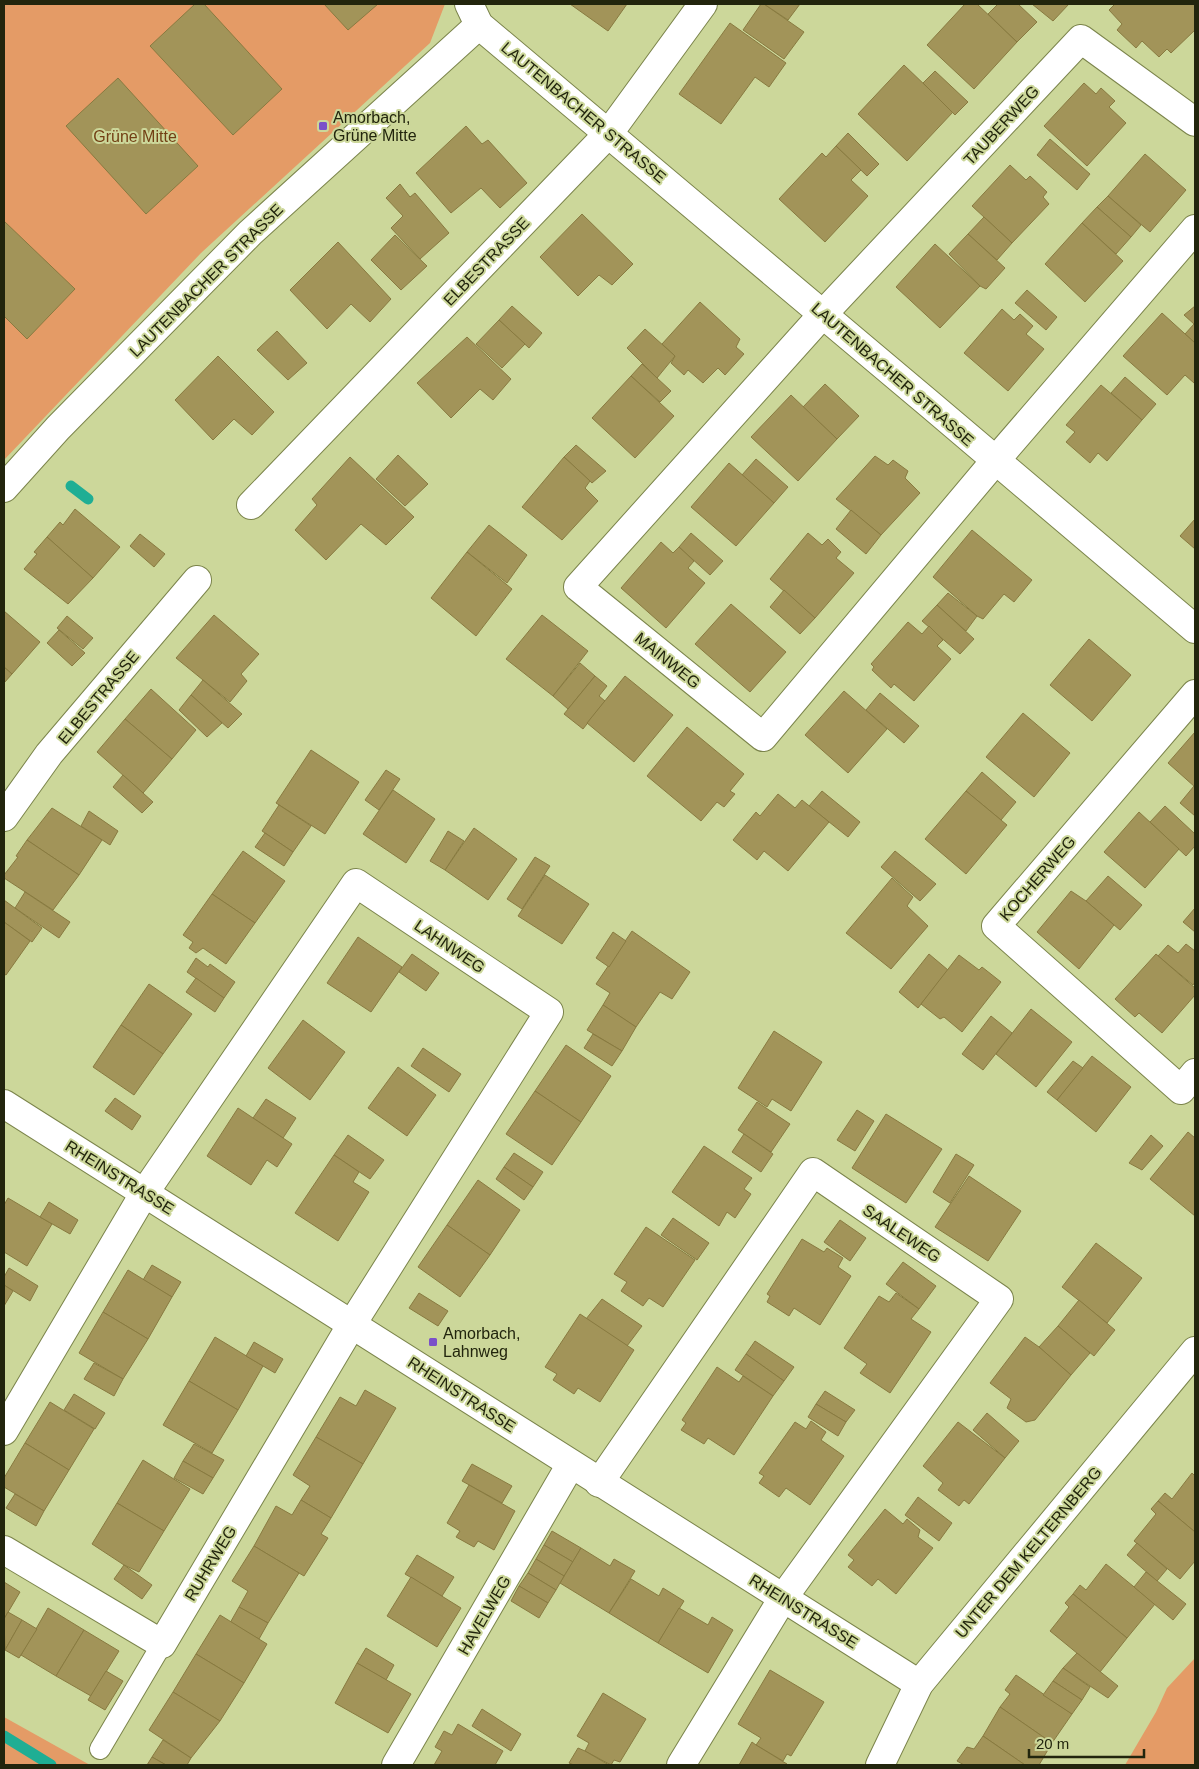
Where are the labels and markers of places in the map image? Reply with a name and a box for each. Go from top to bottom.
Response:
place label: Amorbach, Grüne Mitte [333,109,417,144]
marker: Amorbach, Grüne Mitte [317,120,329,132]
place label: Amorbach, Lahnweg [443,1325,520,1360]
marker: Amorbach, Lahnweg [427,1336,439,1348]

